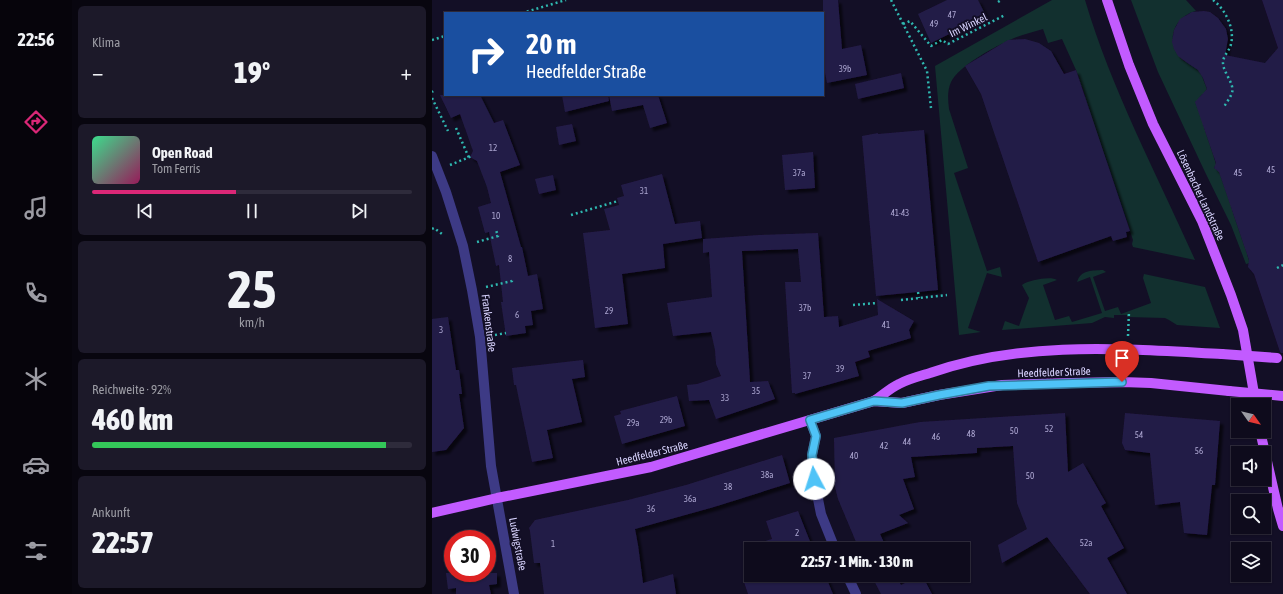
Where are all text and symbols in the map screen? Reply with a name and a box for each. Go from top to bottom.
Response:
house number: 47 [948,10,956,20]
street label: Im Winkel [947,11,989,39]
house number: 49 [930,19,938,29]
icon: right [460,28,512,80]
text: 20 m [526,28,576,60]
text: 22:56 [17,29,55,50]
text: Klima [92,35,120,50]
text: 19° [234,55,270,89]
text: − [92,59,103,85]
text: + [401,59,412,85]
text: Heedfelder Straße [526,61,646,82]
house number: 39b [839,64,851,74]
icon: directions [22,108,50,136]
house number: 12 [489,143,497,153]
text: Open Road [152,144,213,161]
street label: Lösenbacher Landstraße [1175,148,1227,242]
text: Tom Ferris [152,161,200,176]
house number: 45 [1267,165,1275,175]
house number: 37a [793,168,805,178]
house number: 45 [1234,168,1242,178]
house number: 31 [640,186,648,196]
icon: music [22,194,50,222]
icon: previous [134,200,156,222]
icon: pause [241,200,263,222]
icon: next [348,200,370,222]
house number: 41-43 [891,208,909,218]
house number: 10 [492,211,500,221]
house number: 8 [508,254,512,264]
text: 25 [228,259,276,319]
icon: phone [22,279,50,307]
street label: Frankenstraße [480,293,498,353]
house number: 37b [799,303,811,313]
house number: 29 [605,306,613,316]
house number: 6 [515,310,519,320]
text: km/h [239,315,265,330]
house number: 41 [882,320,890,330]
house number: 3 [439,325,443,335]
pin [1105,341,1139,382]
icon: arrive [1111,347,1133,369]
house number: 39 [836,364,844,374]
icon: climate [22,365,50,393]
street label: Heedfelder Straße [1017,365,1091,379]
house number: 37 [803,371,811,381]
text: Reichweite · 92% [92,382,171,397]
house number: 35 [752,386,760,396]
house number: 33 [721,393,729,403]
north arrow [1231,398,1271,438]
map controls [1231,398,1271,582]
text: 460 km [92,402,173,436]
house number: 29b [660,415,672,425]
house number: 29a [627,418,639,428]
house number: 52 [1045,424,1053,434]
house number: 50 [1010,426,1018,436]
house number: 48 [967,429,975,439]
house number: 54 [1135,430,1143,440]
house number: 46 [932,432,940,442]
house number: 44 [903,437,911,447]
street label: Heedfelder Straße [615,438,689,468]
house number: 42 [880,441,888,451]
house number: 56 [1195,446,1203,456]
button: sound [1231,446,1271,486]
icon: car [22,451,50,479]
house number: 40 [850,451,858,461]
position arrow [793,458,835,500]
house number: 38a [761,470,773,480]
house number: 50 [1026,471,1034,481]
house number: 38 [724,482,732,492]
house number: 36a [684,494,696,504]
button: search [1231,494,1271,534]
house number: 36 [647,504,655,514]
text: Ankunft [92,505,130,520]
street label: Ludwigstraße [507,516,529,572]
text: 22:57 [92,525,154,559]
house number: 2 [795,528,799,538]
speed limit sign: 30 [444,530,496,582]
icon: filters [22,537,50,565]
house number: 52a [1080,538,1092,548]
house number: 1 [551,539,555,549]
button: layers [1231,542,1271,582]
text: 22:57 · 1 Min. · 130 m [801,553,913,570]

